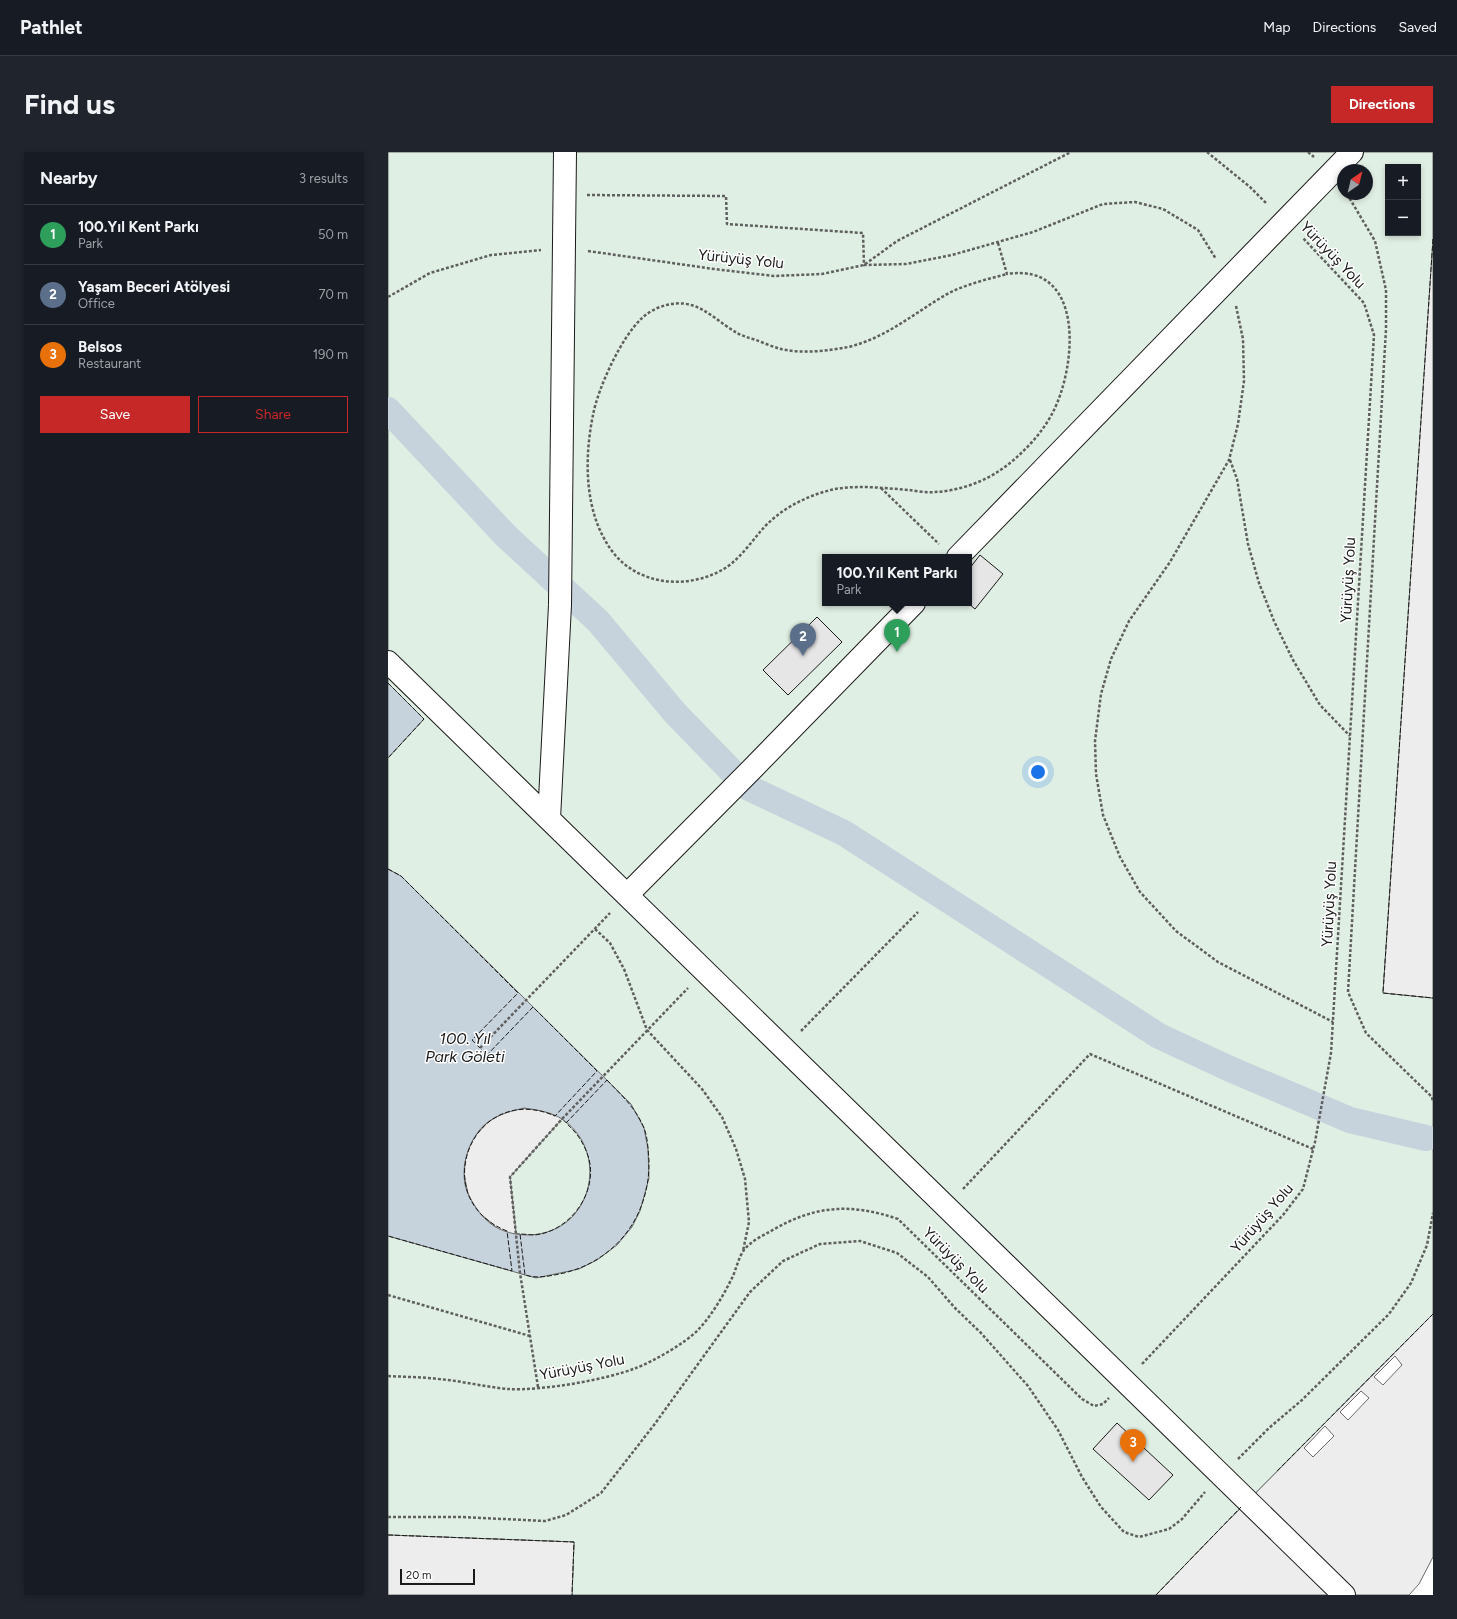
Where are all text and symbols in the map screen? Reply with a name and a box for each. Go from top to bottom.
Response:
text: Pathlet [20,16,83,39]
text: Map [1263,19,1291,36]
text: Directions [1313,19,1376,36]
text: Saved [1398,19,1437,36]
button: Directions [1331,86,1433,123]
text: Find us [24,87,115,121]
north arrow [1337,164,1373,200]
map controls [1385,164,1421,236]
button: + [1385,164,1421,200]
text: Nearby [40,168,98,188]
text: 3 results [299,171,348,186]
button: − [1385,200,1421,236]
text: 100.Yıl Kent Parkı [78,218,199,236]
street label: Yürüyüş Yolu [1297,218,1369,292]
text: 1 [50,227,56,242]
text: 50 m [318,227,348,242]
text: Park [78,236,103,251]
street label: Yürüyüş Yolu [697,246,785,272]
text: Yaşam Beceri Atölyesi [78,278,230,296]
text: 2 [49,287,57,302]
text: 70 m [318,287,348,302]
text: Office [78,296,115,311]
text: Belsos [78,338,122,356]
text: 3 [49,347,57,362]
text: 190 m [313,347,348,362]
text: Restaurant [78,356,141,371]
button: Save [40,396,190,433]
button: Share [198,396,348,433]
street label: Yürüyüş Yolu [1337,537,1359,623]
popup [822,554,972,606]
text: 100.Yıl Kent Parkı [837,564,957,582]
text: Park [837,582,861,597]
pin: 1 [884,619,910,652]
pin: 2 [790,623,816,656]
your location [1028,762,1048,782]
street label: Yürüyüş Yolu [1318,861,1340,947]
water label: 100. Yıl Park Göleti [425,1029,505,1066]
street label: Yürüyüş Yolu [1227,1180,1297,1256]
street label: Yürüyüş Yolu [919,1223,993,1297]
street label: Yürüyüş Yolu [538,1350,626,1384]
pin: 3 [1120,1429,1146,1462]
scale bar [400,1567,475,1586]
text: 20 m [406,1569,431,1582]

